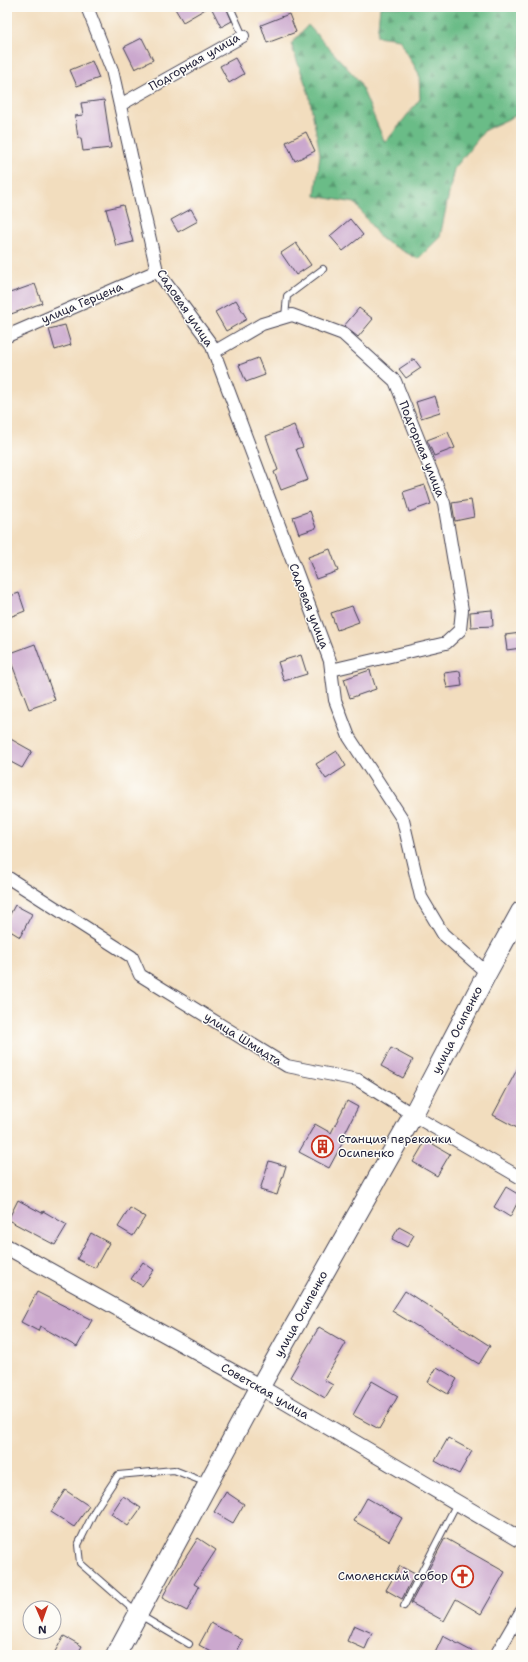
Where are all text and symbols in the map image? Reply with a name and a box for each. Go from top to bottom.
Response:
street label: Подгорная улица [146,29,243,95]
street label: Садовая улица [153,266,217,350]
street label: улица Герцена [39,278,126,327]
street label: Подгорная улица [395,399,449,500]
street label: Садовая улица [285,561,333,651]
street label: улица Осипенко [428,983,486,1077]
street label: улица Шмидта [201,1009,285,1070]
place label: Станция перекачки Осипенко [338,1131,452,1161]
building icon: Станция перекачки Осипенко [309,1133,335,1159]
street label: улица Осипенко [271,1268,331,1360]
street label: Советская улица [218,1359,312,1423]
church icon: Смоленский собор [450,1563,476,1589]
place label: Смоленский собор [338,1568,448,1584]
north arrow [22,1600,62,1640]
text: N [37,1622,47,1637]

